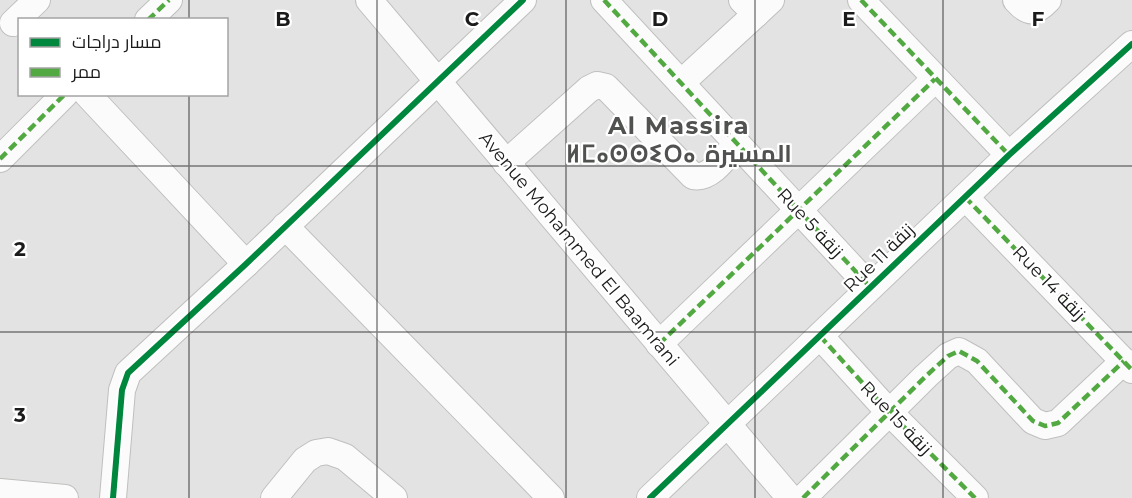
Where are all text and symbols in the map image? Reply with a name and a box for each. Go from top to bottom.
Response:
text: B [275,7,291,31]
text: C [465,7,480,31]
text: D [652,7,668,31]
text: E [842,7,856,31]
text: F [1032,7,1045,31]
legend [18,18,228,96]
text: مسار دراجات [72,31,162,53]
text: ممر [71,61,101,83]
district label: Al Massira ⵍⵎⴰⵙⵙⵉⵔⴰ المسيرة [566,111,792,168]
street label: Avenue Mohammed El Baamrani [474,127,684,371]
street label: Rue 5 زنقة [772,184,848,262]
street label: Rue 11 زنقة [839,219,919,297]
text: 2 [14,237,26,261]
street label: Rue 14 زنقة [1008,241,1090,325]
street label: Rue 15 زنقة [856,377,936,459]
text: 3 [13,403,26,427]

